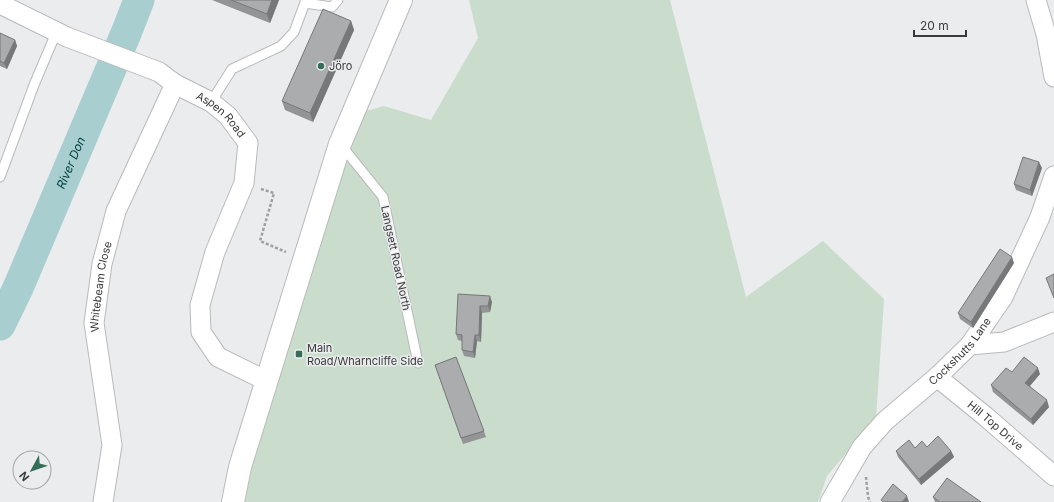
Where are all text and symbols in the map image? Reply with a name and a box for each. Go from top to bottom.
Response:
scale bar [914,12,966,38]
text: 20 m [920,18,949,33]
place label: Jöro [329,59,353,73]
marker: Jöro [316,61,326,71]
street label: Aspen Road [194,89,248,140]
water label: River Don [53,135,88,191]
street label: Langsett Road North [378,204,414,312]
street label: Whitebeam Close [87,240,115,333]
street label: Cockshutts Lane [926,315,994,388]
place label: Main Road/Wharncliffe Side [307,341,423,368]
marker: Main Road/Wharncliffe Side [294,349,304,359]
street label: Hill Top Drive [965,398,1026,453]
north arrow [12,450,52,490]
text: N [16,469,32,484]

